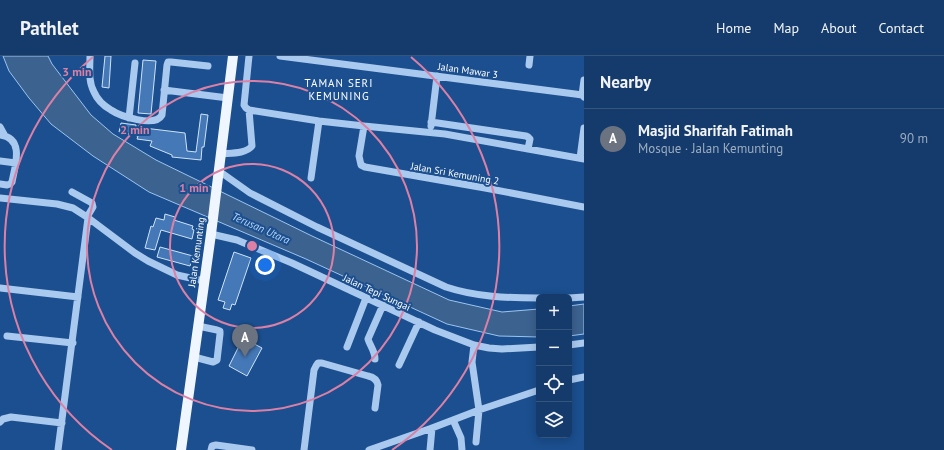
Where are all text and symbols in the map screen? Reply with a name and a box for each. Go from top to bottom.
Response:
text: Pathlet [20,16,79,40]
text: Home [716,19,751,37]
text: Map [773,19,799,37]
text: About [821,19,857,37]
text: Contact [879,19,924,37]
street label: Jalan Mawar 3 [436,60,499,81]
text: 3 min [62,64,92,79]
text: Nearby [600,71,651,93]
district label: TAMAN SERI KEMUNING [305,76,373,103]
text: Masjid Sharifah Fatimah [638,121,793,140]
text: 2 min [120,122,150,137]
text: A [609,130,617,147]
text: 90 m [900,130,928,147]
text: Mosque · Jalan Kemunting [638,140,783,157]
street label: Jalan Sri Kemuning 2 [409,159,500,188]
text: 1 min [179,180,209,195]
water label: Terusan Utara [230,209,293,247]
street label: Jalan Kemunting [185,216,208,289]
centre of rings [245,239,259,253]
your location [255,255,275,275]
street label: Jalan Tepi Sungai [340,271,413,314]
map controls [536,294,572,438]
button: + [536,294,572,330]
pin: A [232,324,258,357]
button: − [536,330,572,366]
button: locate [536,366,572,402]
button: layers [536,402,572,438]

